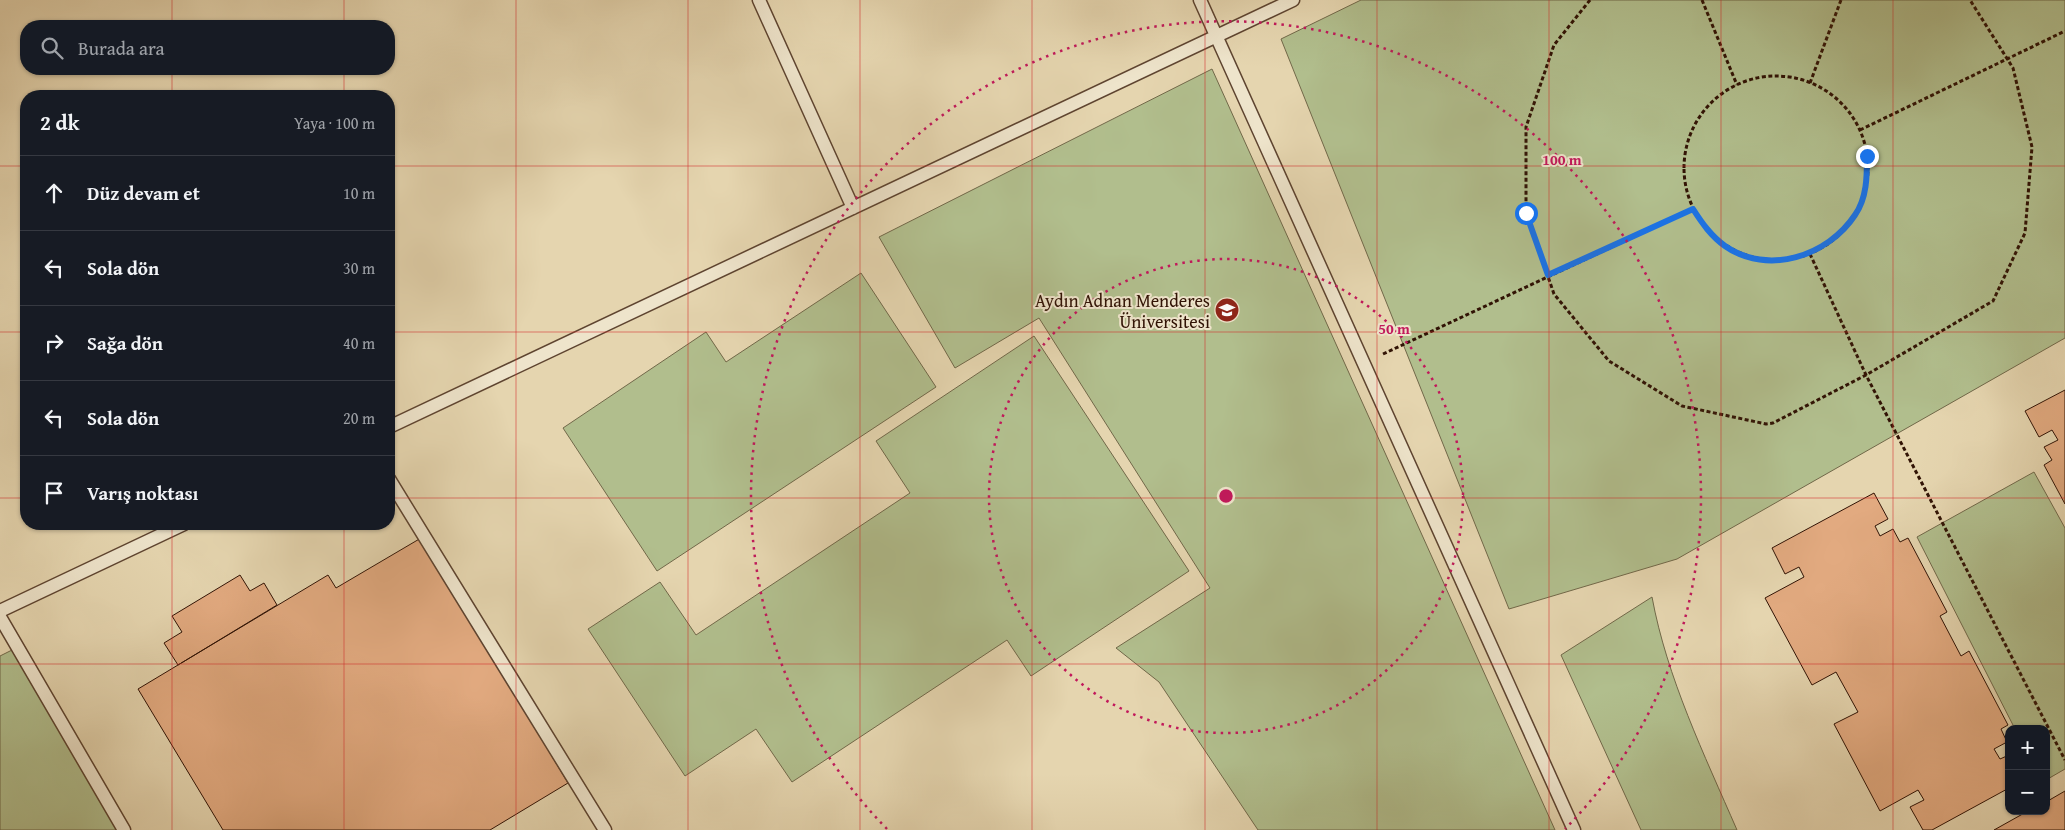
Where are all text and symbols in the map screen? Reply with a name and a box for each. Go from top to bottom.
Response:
search box [20,20,395,75]
icon: search [38,34,66,62]
text: Burada ara [78,34,165,62]
text: 2 dk [40,107,80,138]
text: Yaya · 100 m [294,111,375,135]
route end [1856,145,1879,168]
text: 100 m [1542,149,1582,170]
icon: ahead [40,179,68,207]
text: Düz devam et [87,179,200,207]
text: 10 m [343,181,375,205]
route start [1515,202,1538,225]
icon: left [40,254,68,282]
text: Sola dön [87,254,159,282]
text: 30 m [343,256,375,280]
place label: Aydın Adnan Menderes Üniversitesi [1035,287,1210,335]
school or university icon: Aydın Adnan Menderes Üniversitesi [1214,297,1240,323]
text: 50 m [1378,318,1410,339]
icon: right [40,329,68,357]
text: Sağa dön [87,329,163,357]
text: 40 m [343,331,375,355]
icon: left [40,404,68,432]
text: Sola dön [87,404,159,432]
text: 20 m [343,406,375,430]
icon: arrive [40,479,68,507]
text: Varış noktası [87,479,198,507]
centre of rings [1217,487,1235,505]
map controls [2005,725,2050,815]
button: + [2005,725,2050,770]
button: − [2005,770,2050,815]

